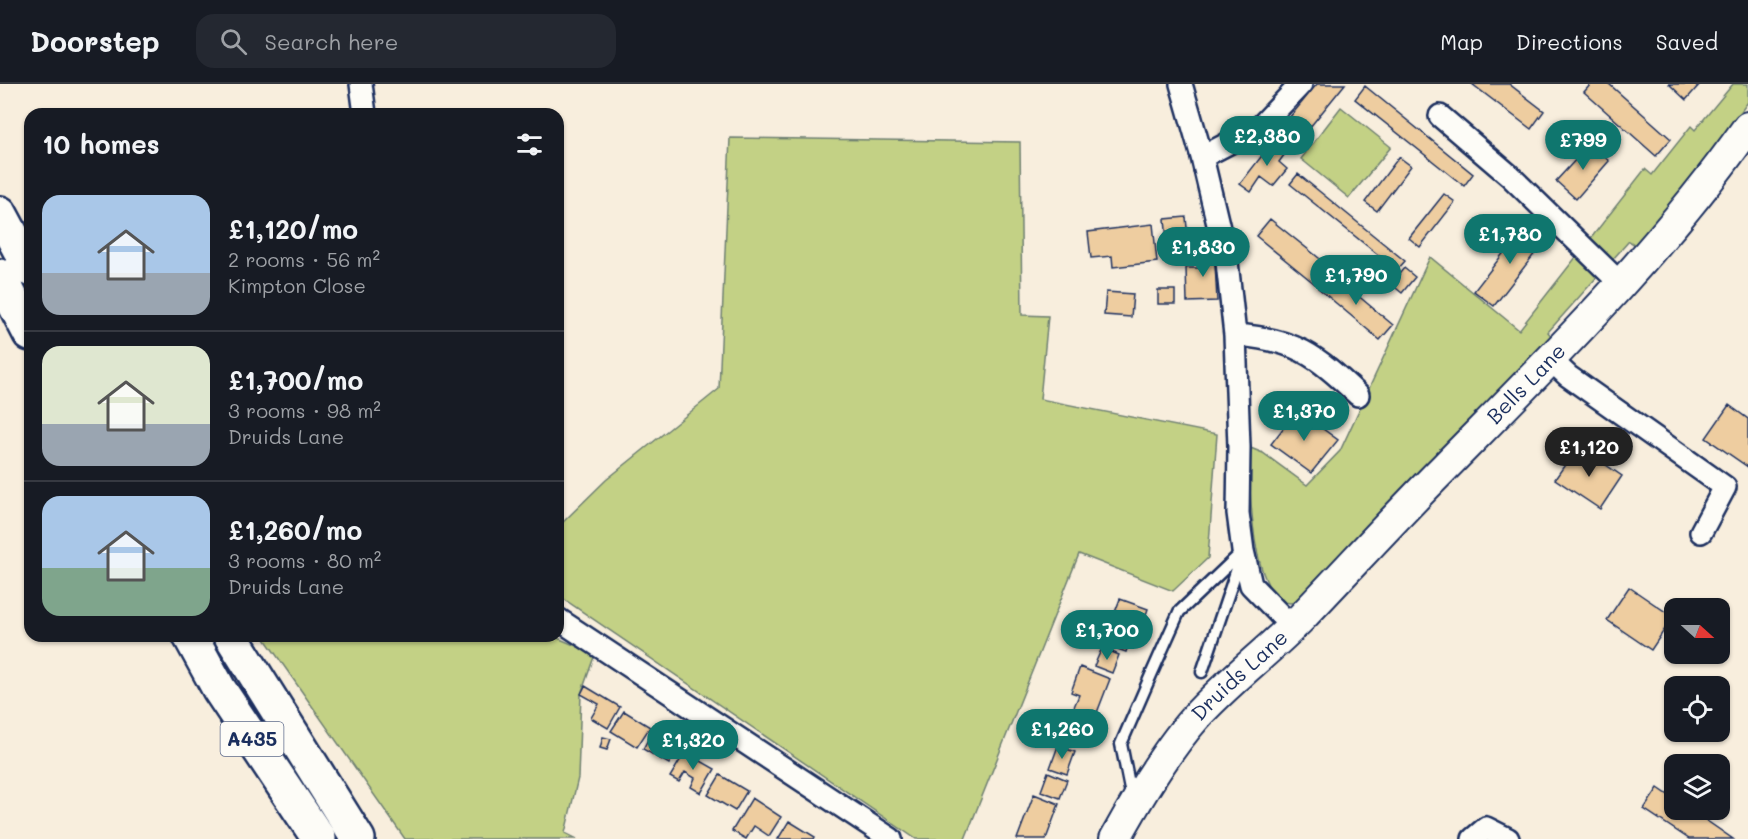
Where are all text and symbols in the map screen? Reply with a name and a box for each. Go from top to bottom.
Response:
search box [196,14,616,68]
text: Doorstep [30,23,160,59]
icon: search [217,25,250,58]
text: Search here [265,27,398,56]
text: Map [1440,28,1483,55]
text: Directions [1516,28,1623,55]
text: Saved [1656,28,1718,55]
pin: £2,380 [1218,116,1316,167]
pin: £799 [1547,120,1619,171]
text: £2,380 [1233,122,1301,148]
text: £799 [1559,126,1607,152]
text: 10 homes [42,127,160,161]
icon: filters [513,128,546,161]
text: £1,120/mo [228,212,358,246]
pin: £1,780 [1461,214,1559,265]
icon: home [90,219,162,291]
text: £1,780 [1478,220,1542,246]
pin: £1,830 [1154,227,1252,278]
text: £1,830 [1171,233,1235,259]
text: 2 rooms · 56 m² [228,246,380,272]
pin: £1,790 [1307,255,1405,306]
text: £1,790 [1324,261,1388,287]
text: Kimpton Close [228,272,366,298]
street label: Bells Lane [1480,337,1571,429]
text: £1,700/mo [228,363,363,397]
icon: home [90,370,162,442]
pin: £1,370 [1255,391,1353,442]
text: 3 rooms · 98 m² [228,397,381,423]
text: £1,370 [1272,397,1336,423]
text: Druids Lane [228,423,344,449]
pin: £1,120 [1540,427,1638,478]
text: £1,120 [1559,433,1619,459]
text: £1,260/mo [228,513,362,547]
icon: home [90,520,162,592]
text: 3 rooms · 80 m² [228,547,381,573]
text: Druids Lane [228,573,344,599]
north arrow [1664,598,1730,664]
map controls [1664,598,1730,820]
pin: £1,700 [1058,610,1156,661]
text: £1,700 [1075,616,1139,642]
street label: Druids Lane [1184,623,1293,726]
button: locate [1664,676,1730,742]
pin: £1,260 [1013,709,1111,760]
text: £1,260 [1030,715,1094,741]
pin: £1,320 [644,720,742,771]
road number: A435 [220,722,284,756]
text: £1,320 [661,726,725,752]
button: layers [1664,754,1730,820]

